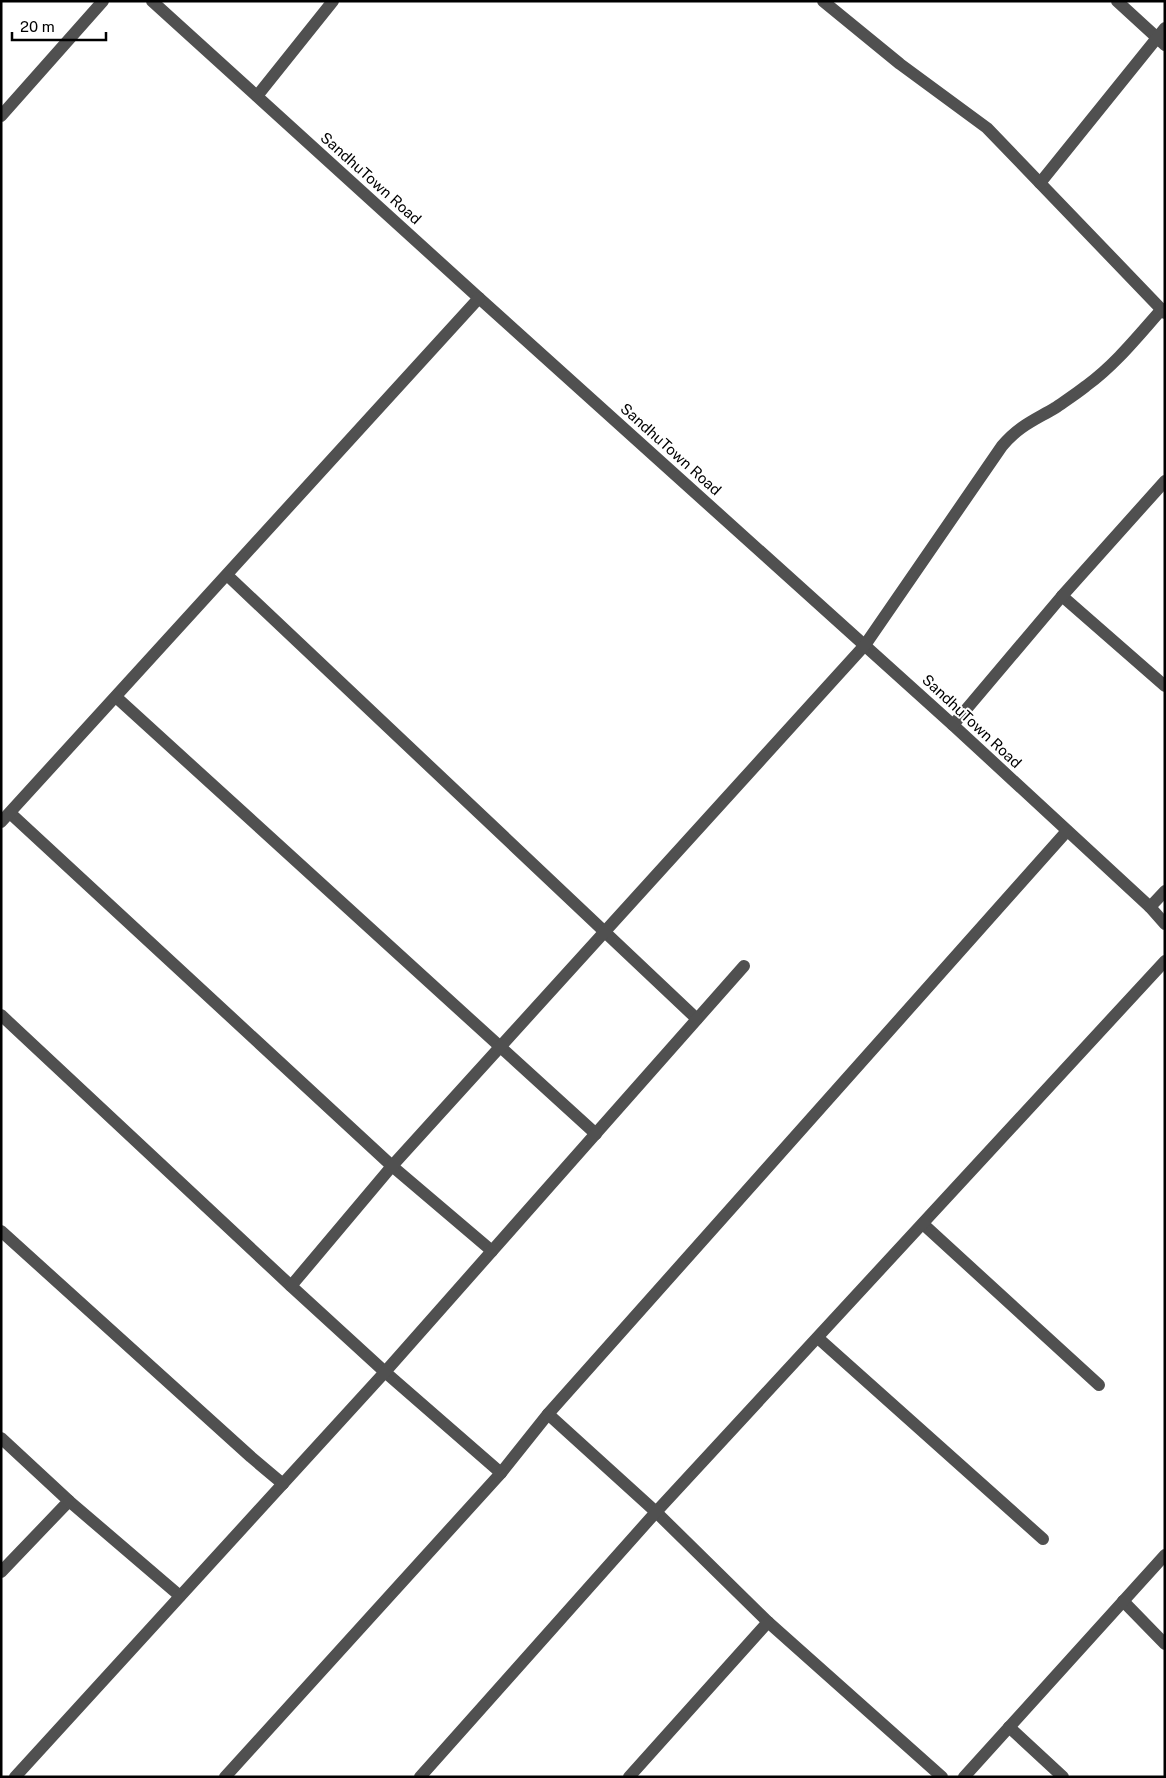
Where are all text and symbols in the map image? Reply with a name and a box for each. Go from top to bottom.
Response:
scale bar [12,10,106,42]
text: 20 m [20,18,55,35]
street label: SandhuTown Road [317,128,425,228]
street label: SandhuTown Road [617,399,725,499]
street label: SandhuTown Road [919,671,1025,771]

